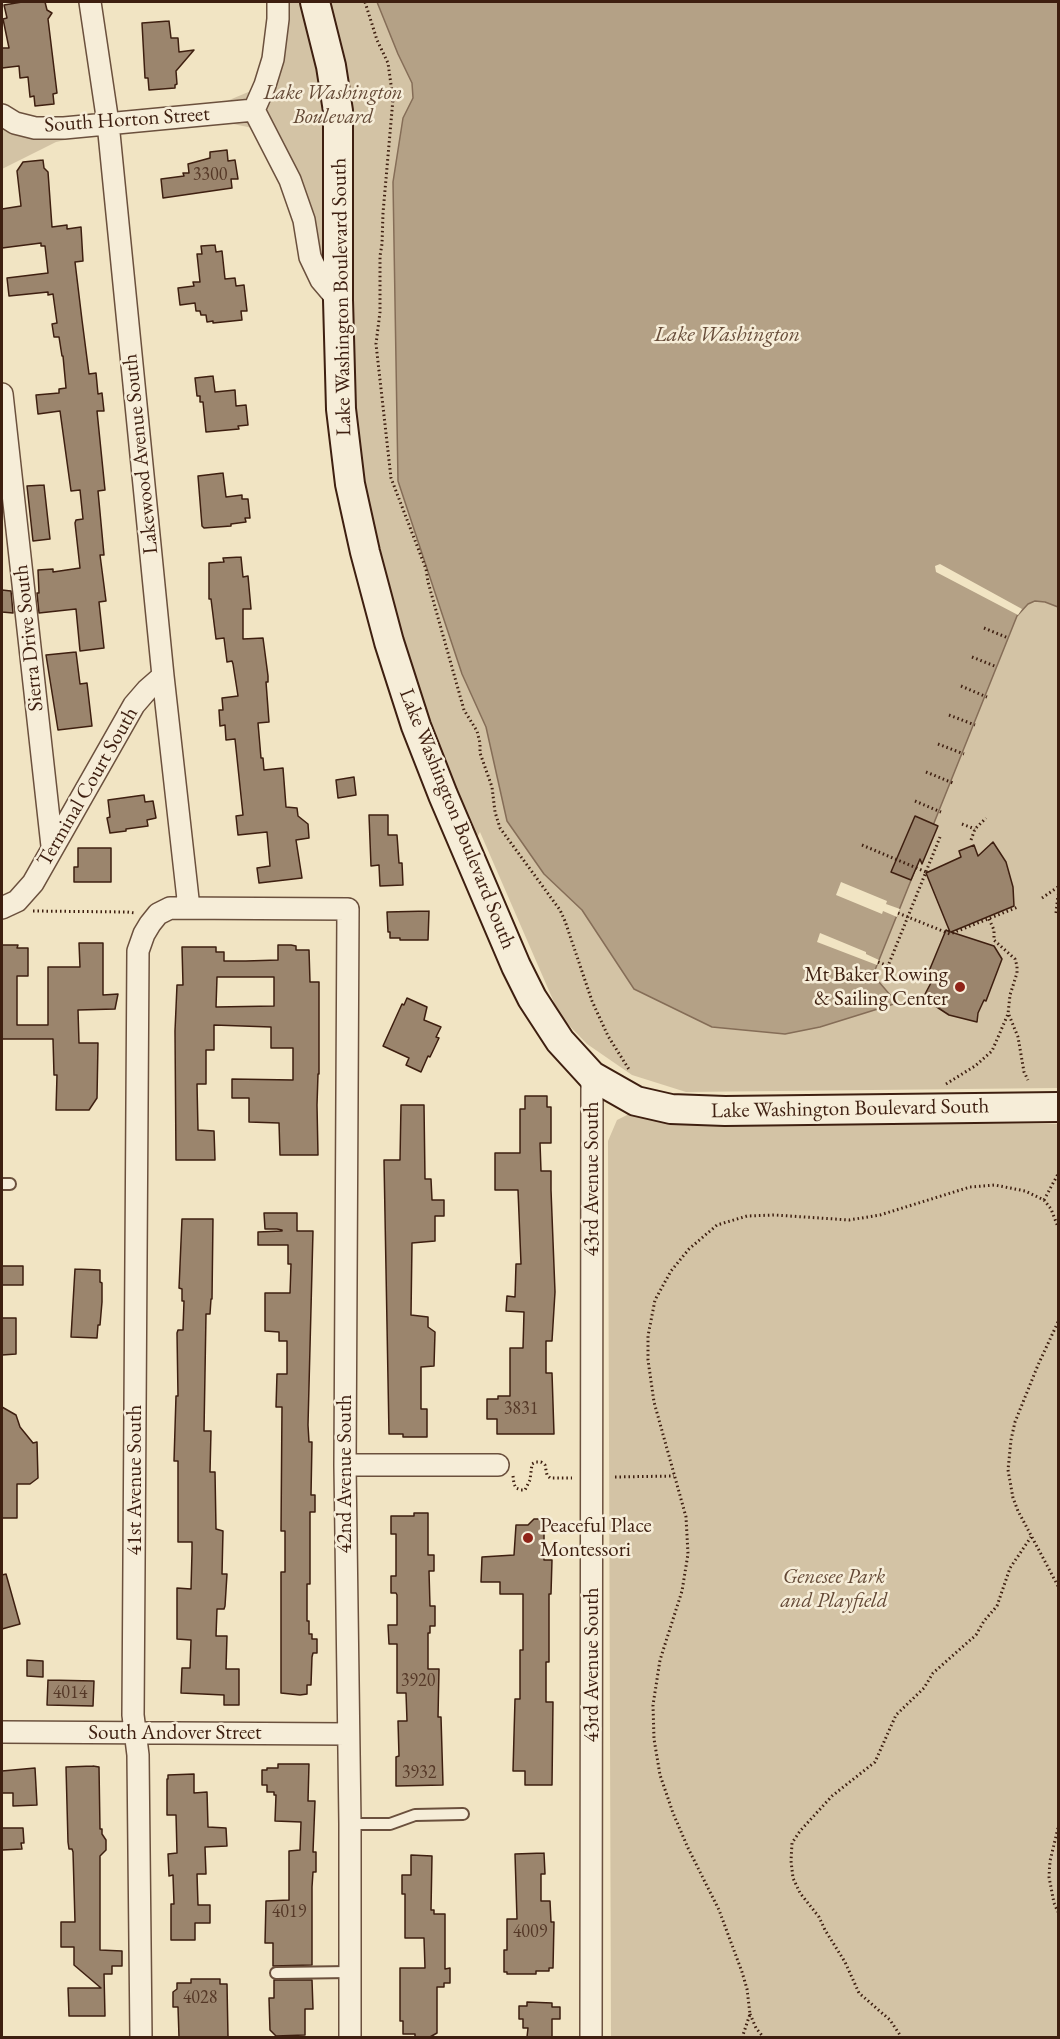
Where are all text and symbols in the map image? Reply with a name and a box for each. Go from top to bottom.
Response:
park label: Lake Washington Boulevard [263,80,403,130]
street label: South Horton Street [43,102,211,138]
street label: Lake Washington Boulevard South [327,158,357,436]
house number: 3300 [193,164,227,186]
water label: Lake Washington [654,322,800,348]
street label: Lakewood Avenue South [118,353,164,555]
street label: Sierra Drive South [9,563,49,713]
street label: Lake Washington Boulevard South [393,685,521,953]
street label: Terminal Court South [32,703,144,871]
place label: Mt Baker Rowing & Sailing Center [804,962,948,1012]
marker: Mt Baker Rowing & Sailing Center [953,980,967,994]
street label: Lake Washington Boulevard South [711,1094,989,1124]
street label: 43rd Avenue South [579,1101,605,1257]
street label: 42nd Avenue South [332,1394,358,1554]
house number: 3831 [504,1398,538,1420]
street label: 41st Avenue South [122,1405,148,1555]
place label: Peaceful Place Montessori [540,1513,652,1563]
marker: Peaceful Place Montessori [521,1531,535,1545]
park label: Genesee Park and Playfield [780,1564,888,1614]
street label: 43rd Avenue South [579,1587,605,1743]
house number: 3920 [401,1670,435,1692]
house number: 4014 [53,1682,87,1704]
street label: South Andover Street [88,1720,262,1746]
house number: 3932 [402,1762,436,1784]
house number: 4019 [272,1901,306,1923]
house number: 4009 [513,1921,547,1943]
house number: 4028 [183,1987,217,2009]

